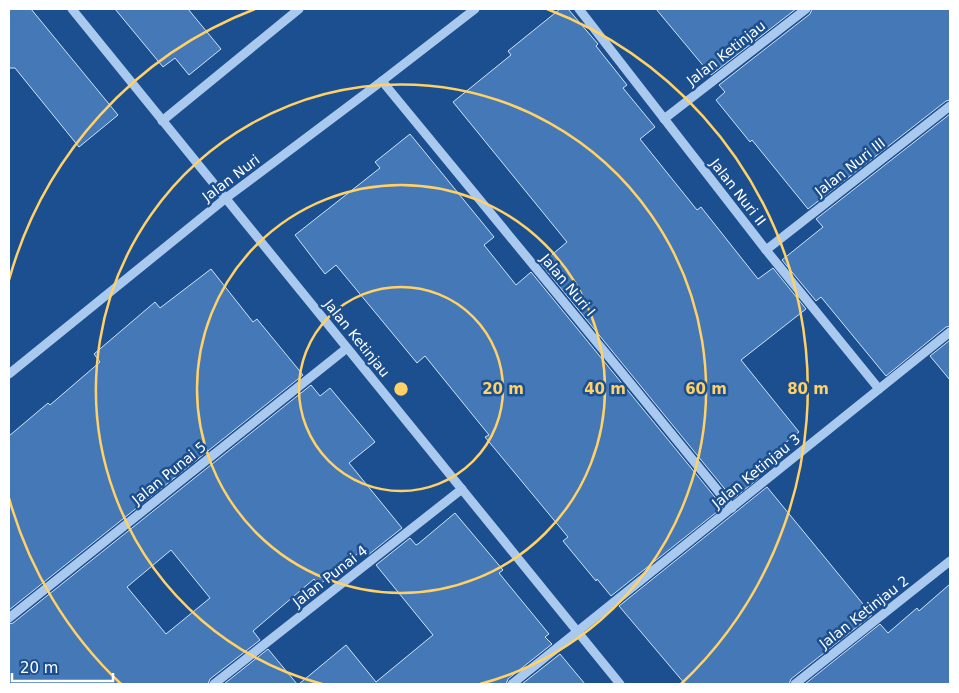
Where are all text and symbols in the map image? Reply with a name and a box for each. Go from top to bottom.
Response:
street label: Jalan Ketinjau [683,17,768,89]
street label: Jalan Nuri III [811,135,888,200]
street label: Jalan Nuri [198,151,263,205]
street label: Jalan Nuri II [706,155,769,229]
street label: Jalan Nuri I [537,250,599,319]
street label: Jalan Ketinjau [320,295,393,380]
centre of rings [392,380,410,398]
text: 20 m [482,380,524,398]
text: 40 m [584,380,626,398]
text: 60 m [685,380,727,398]
text: 80 m [787,380,829,398]
street label: Jalan Ketinjau 3 [708,431,803,512]
street label: Jalan Punai 5 [128,438,209,508]
street label: Jalan Punai 4 [289,542,371,611]
street label: Jalan Ketinjau 2 [816,572,912,652]
scale bar [12,650,114,682]
text: 20 m [20,659,58,677]

